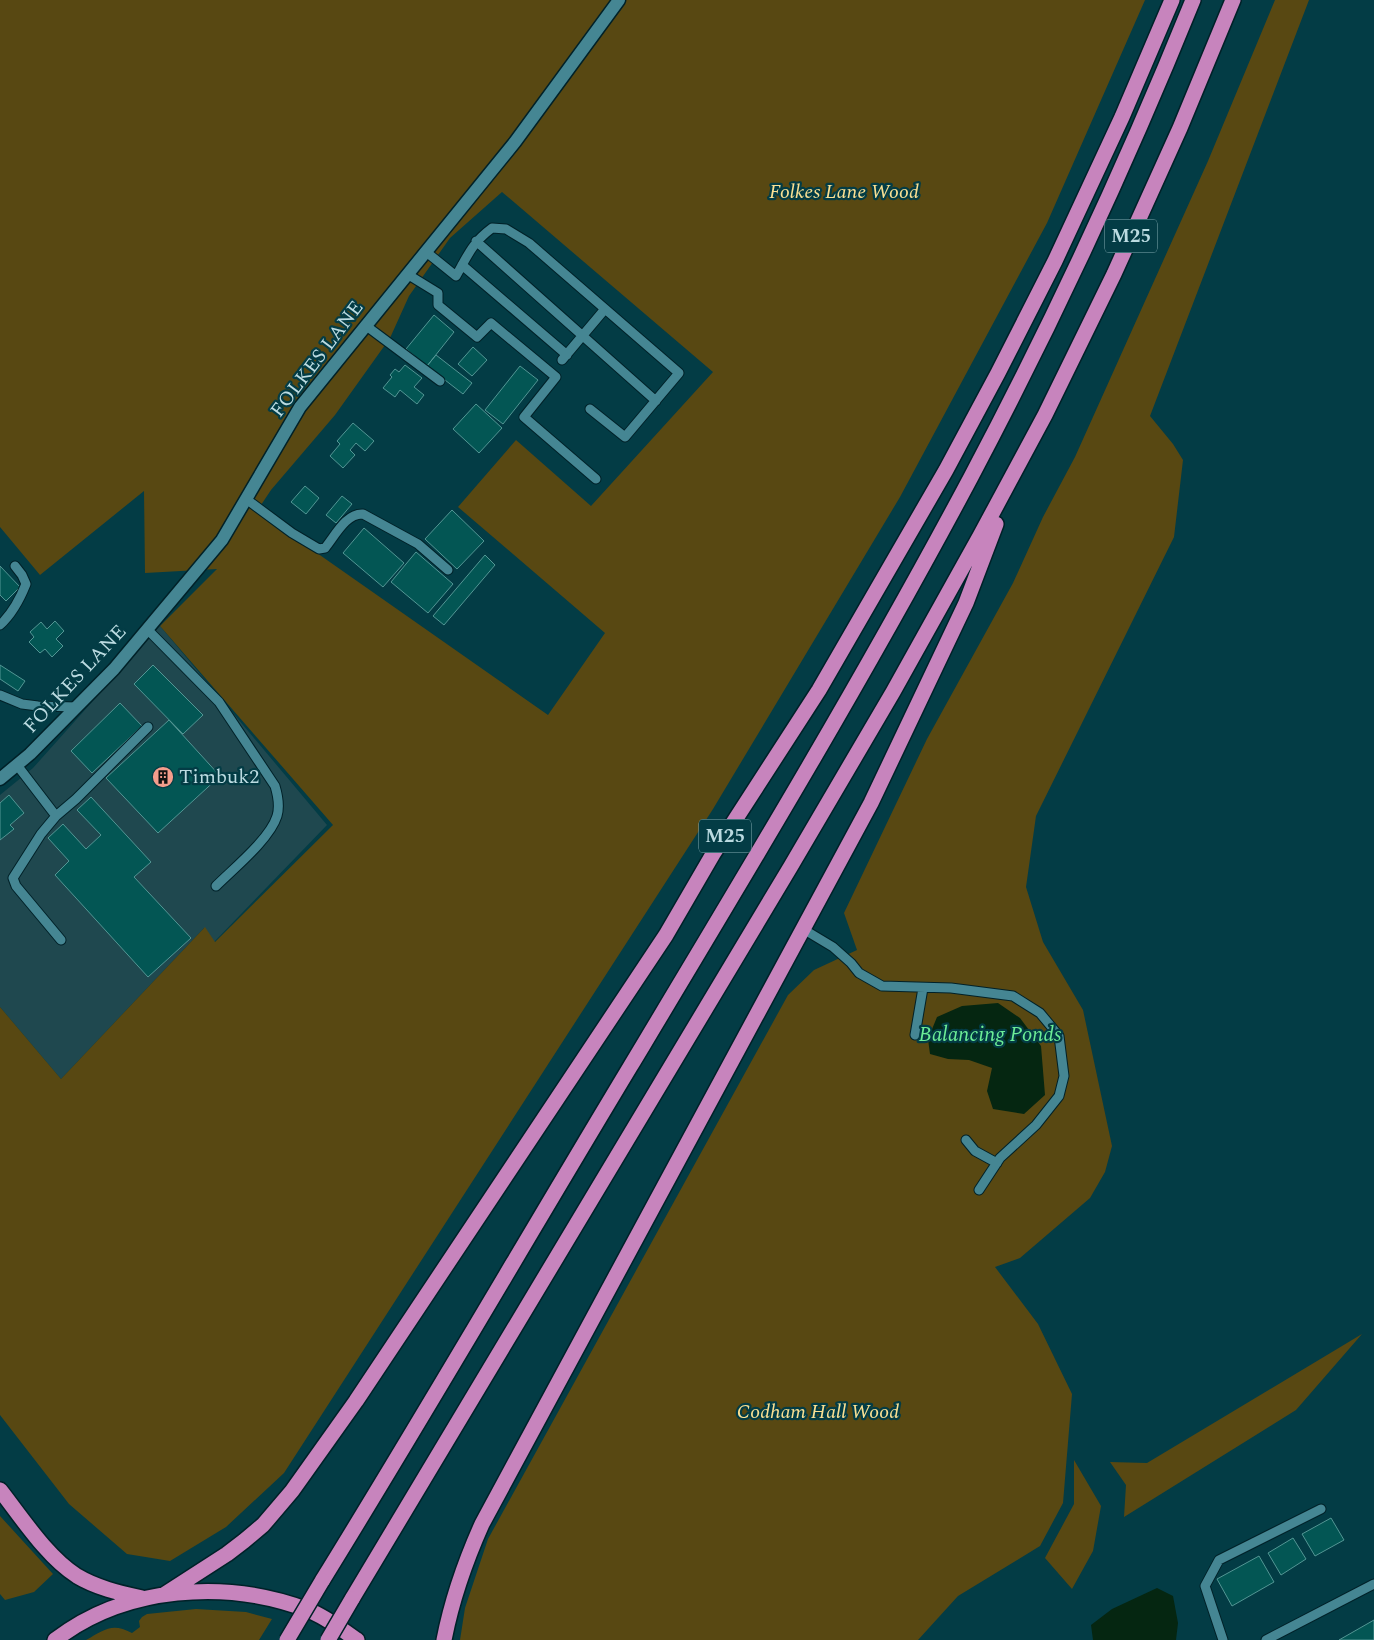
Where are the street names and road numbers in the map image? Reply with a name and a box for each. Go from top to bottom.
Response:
road number: M25 [1105,220,1157,252]
street label: FOLKES LANE [263,294,371,424]
street label: FOLKES LANE [16,618,134,740]
road number: M25 [699,819,751,852]

